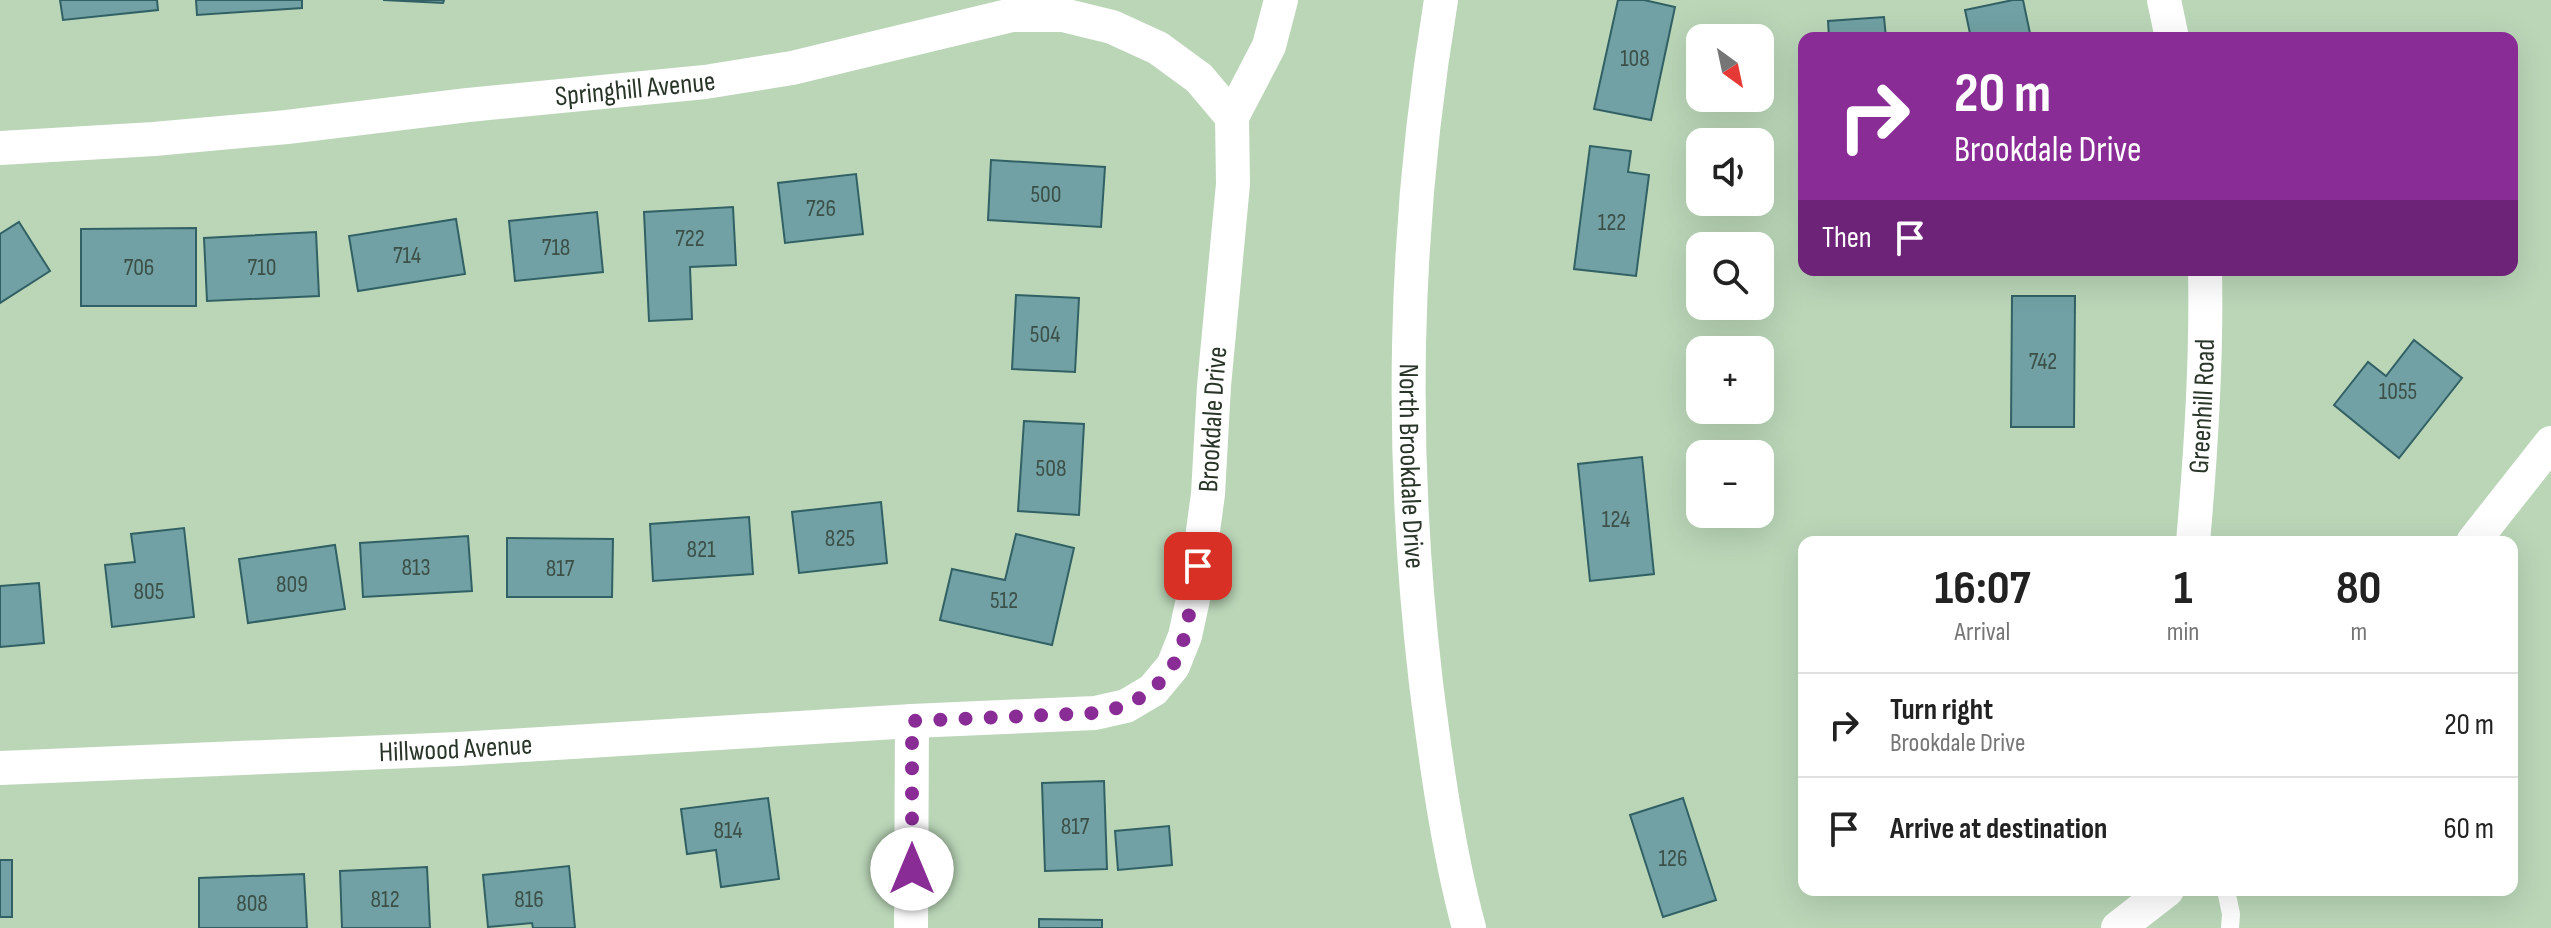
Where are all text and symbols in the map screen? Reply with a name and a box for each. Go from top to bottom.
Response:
north arrow [1686,24,1774,112]
map controls [1686,24,1774,528]
house number: 108 [1620,44,1650,73]
text: 20 m [1954,61,2051,128]
street label: Springhill Avenue [554,64,718,113]
icon: right [1822,64,1926,168]
button: sound [1686,128,1774,216]
text: Brookdale Drive [1954,129,2141,172]
house number: 500 [1030,180,1062,209]
house number: 726 [806,194,836,223]
house number: 122 [1598,208,1626,237]
icon: arrive [1888,216,1932,260]
text: Then [1822,220,1872,256]
house number: 722 [675,224,705,253]
button: search [1686,232,1774,320]
house number: 718 [542,233,570,262]
house number: 714 [393,241,421,270]
house number: 706 [124,253,154,282]
house number: 710 [248,253,276,282]
house number: 504 [1030,320,1060,349]
button: + [1686,336,1774,424]
street label: Greenhill Road [2182,339,2222,475]
street label: Brookdale Drive [1192,345,1234,493]
house number: 742 [2029,347,2057,376]
street label: North Brookdale Drive [1392,363,1432,570]
house number: 1055 [2379,377,2417,406]
button: − [1686,440,1774,528]
house number: 508 [1036,454,1066,483]
house number: 124 [1602,505,1630,534]
house number: 825 [825,524,855,553]
pin [1164,532,1232,600]
house number: 821 [686,535,716,564]
icon: arrive [1176,544,1220,588]
house number: 813 [402,553,430,582]
house number: 817 [546,554,575,583]
text: 16:07 [1934,560,2030,617]
text: 1 [2174,560,2193,617]
text: 80 [2336,560,2381,617]
house number: 809 [276,570,308,599]
house number: 805 [134,577,164,606]
house number: 512 [990,586,1018,615]
text: Arrival [1954,617,2010,648]
text: min [2167,617,2200,648]
text: m [2350,617,2367,648]
text: Turn right [1890,692,1993,728]
icon: right [1822,703,1866,747]
text: 20 m [2444,707,2494,743]
street label: Hillwood Avenue [378,728,533,769]
text: Brookdale Drive [1890,728,2025,759]
icon: arrive [1822,807,1866,851]
text: Arrive at destination [1890,811,2107,847]
text: 60 m [2443,811,2494,847]
house number: 817 [1061,812,1090,841]
house number: 814 [714,816,742,845]
position arrow [870,827,954,911]
house number: 126 [1658,844,1688,873]
house number: 812 [370,885,400,914]
house number: 816 [514,885,544,914]
house number: 808 [236,889,268,918]

